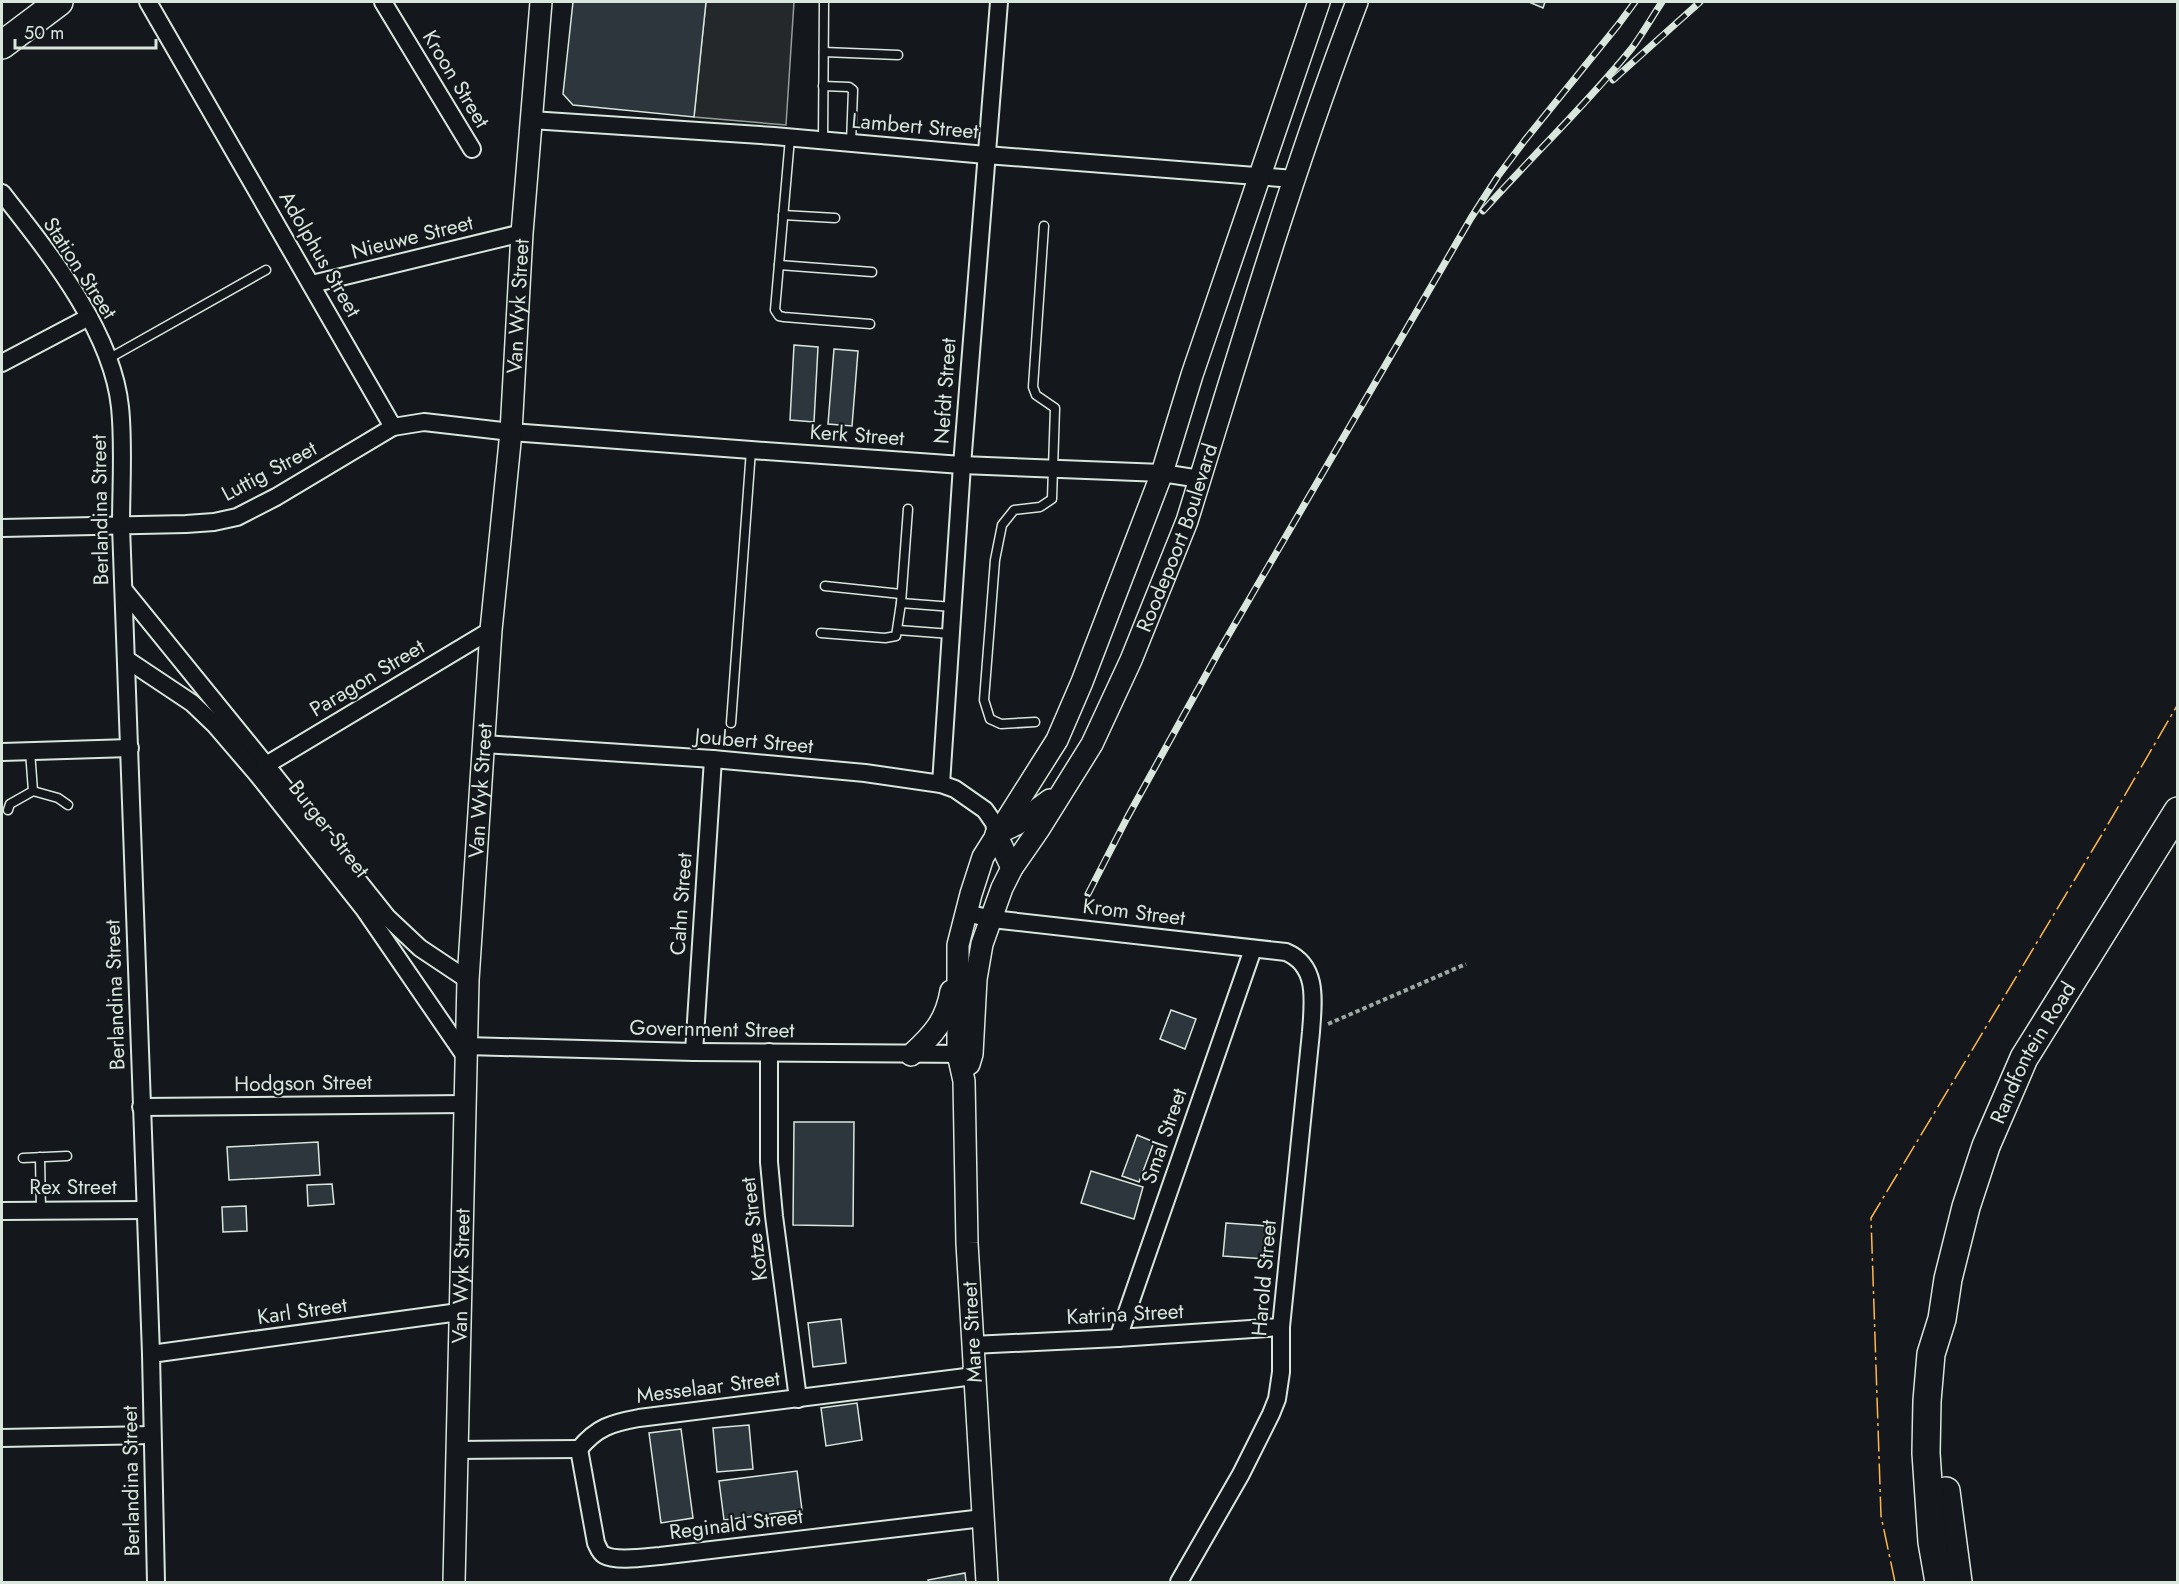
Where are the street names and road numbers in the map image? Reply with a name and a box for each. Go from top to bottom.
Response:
street label: Kroon Street [415,25,497,133]
street label: Lambert Street [850,106,980,146]
street label: Adolphus Street [272,185,368,323]
street label: Nieuwe Street [348,207,476,267]
street label: Station Street [36,211,124,325]
street label: Van Wyk Street [499,238,537,374]
street label: Nefdt Street [926,337,964,445]
street label: Kerk Street [809,417,905,453]
street label: Luttig Street [216,433,322,509]
street label: Berlandina Street [84,434,116,586]
street label: Roodepoort Boulevard [1129,440,1225,637]
street label: Paragon Street [304,632,430,724]
street label: Joubert Street [690,721,815,761]
street label: Van Wyk Street [461,722,500,859]
street label: Burger Street [281,774,377,884]
street label: Cahn Street [662,852,700,956]
street label: Krom Street [1081,891,1187,933]
street label: Berlandina Street [97,919,133,1071]
street label: Randfontein Road [1982,976,2083,1128]
street label: Government Street [629,1013,795,1045]
street label: Hodgson Street [234,1067,372,1099]
street label: Smal Street [1134,1084,1194,1188]
street label: Rex Street [29,1172,117,1202]
street label: Kotze Street [733,1175,775,1283]
street label: Van Wyk Street [445,1208,478,1344]
street label: Harold Street [1244,1219,1284,1337]
street label: Mare Street [954,1281,990,1383]
street label: Karl Street [255,1290,349,1332]
street label: Katrina Street [1066,1296,1184,1332]
street label: Messelaar Street [635,1363,781,1411]
street label: Berlandina Street [115,1405,147,1557]
street label: Reginald Street [668,1501,804,1547]

